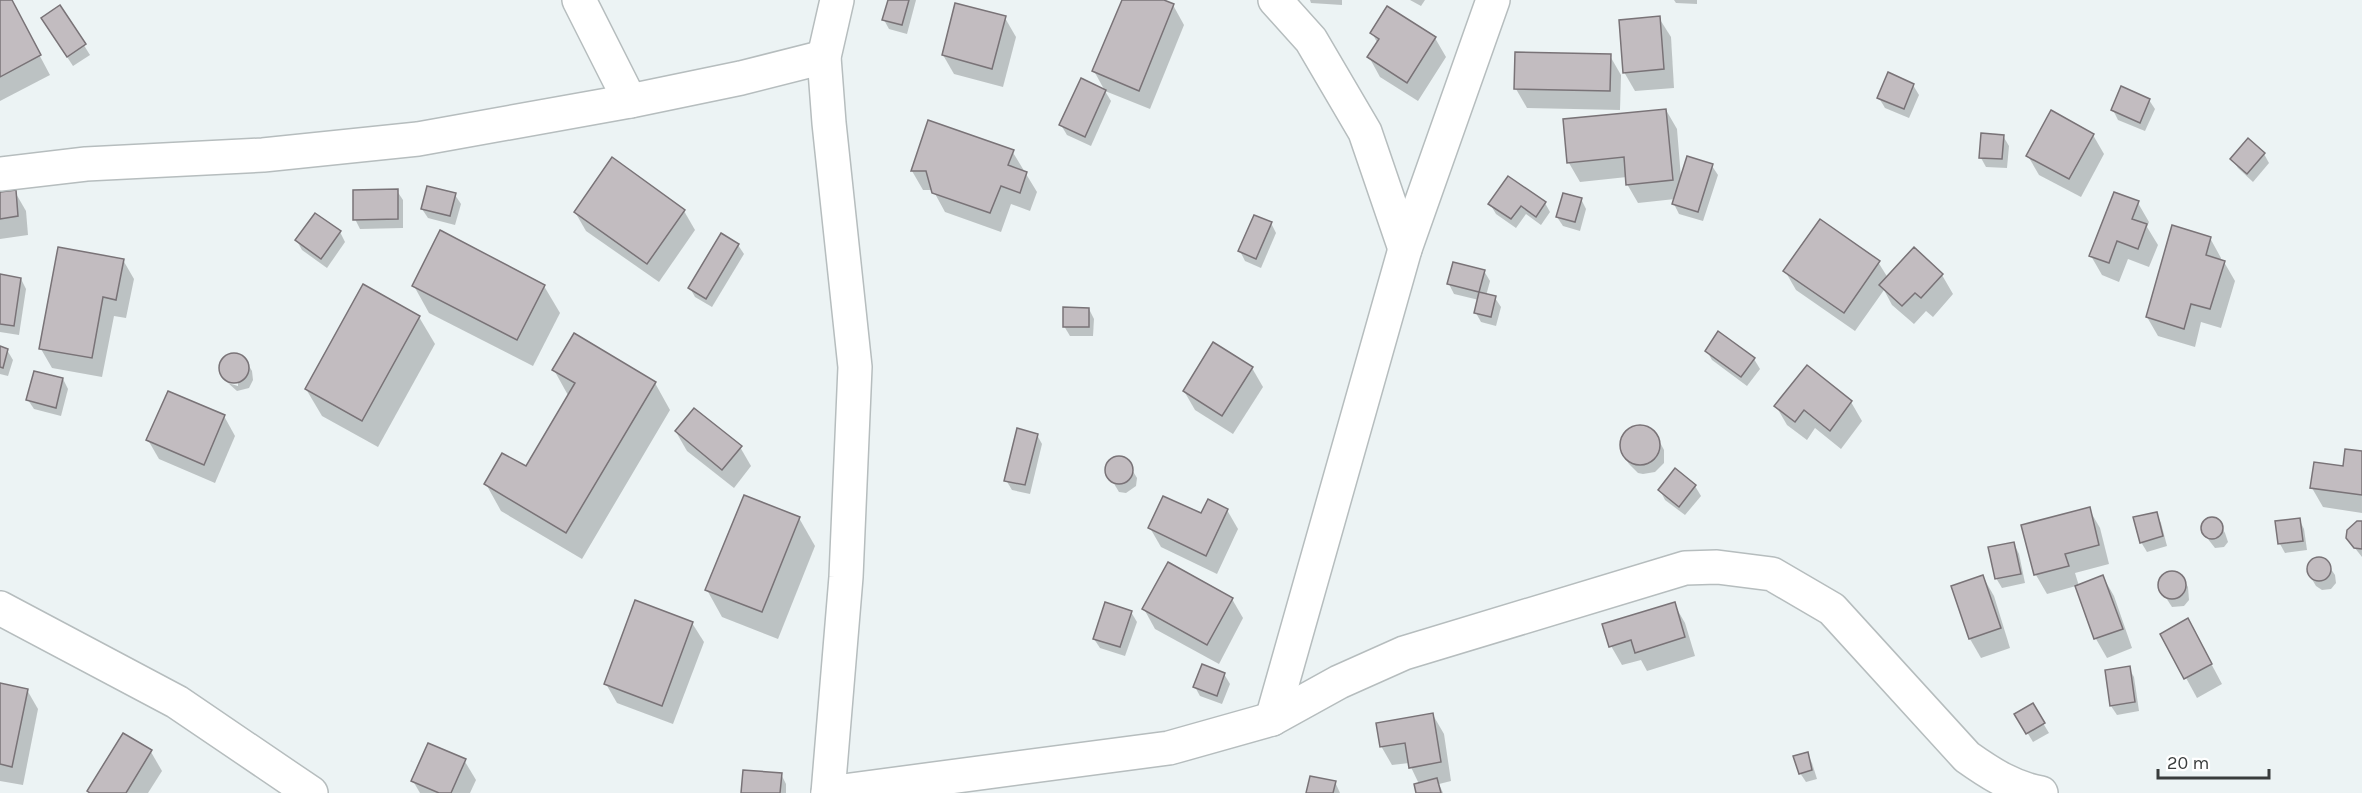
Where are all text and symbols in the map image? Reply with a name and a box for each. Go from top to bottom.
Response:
scale bar [2158,742,2269,780]
text: 20 m [2167,752,2209,774]

